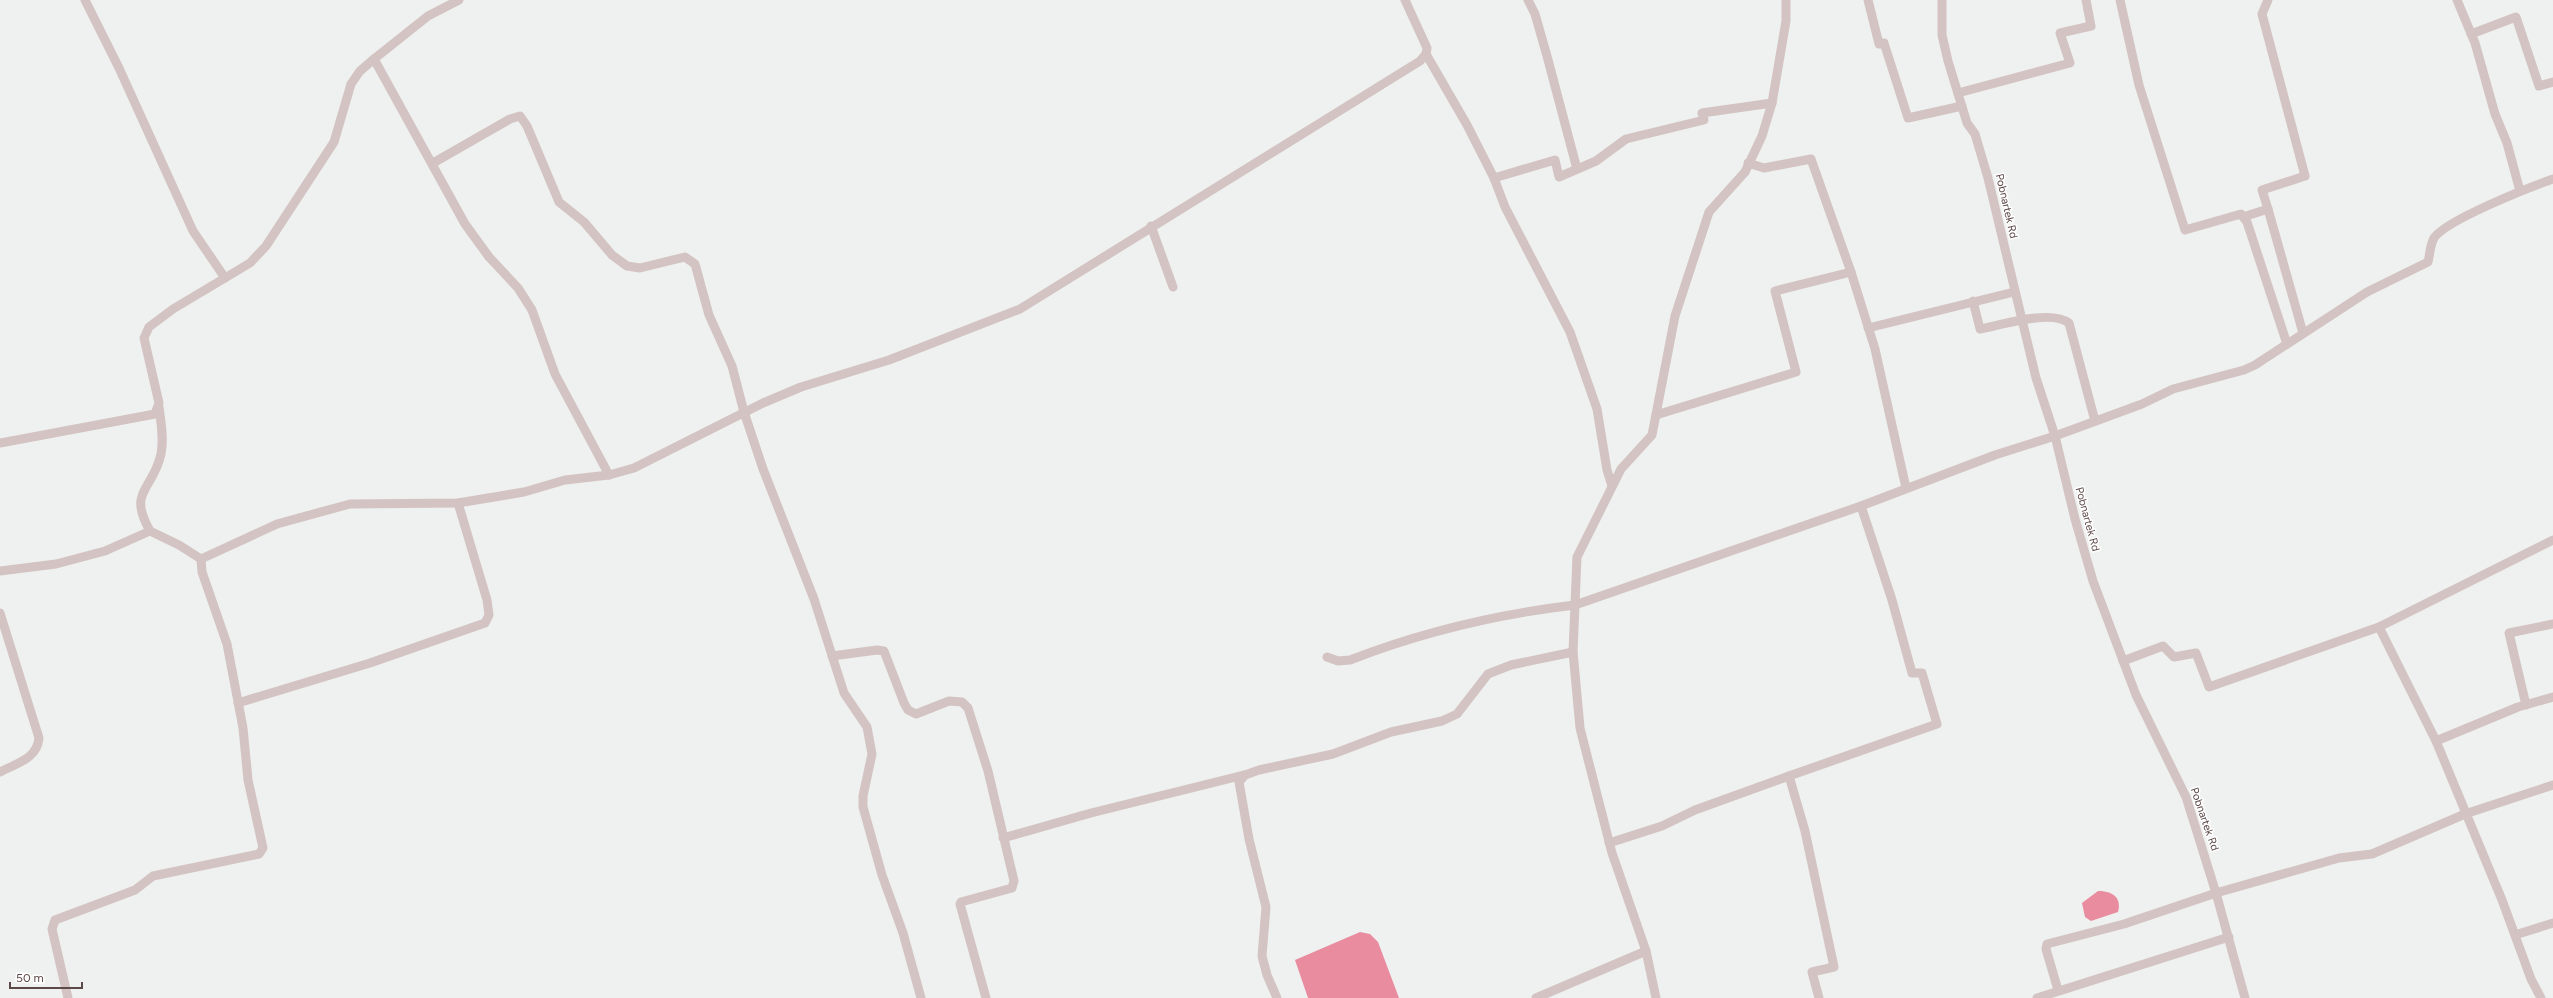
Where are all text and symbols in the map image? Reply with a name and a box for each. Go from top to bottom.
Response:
street label: Pobnartek Rd [1993,172,2020,240]
street label: Pobnartek Rd [2073,486,2102,553]
street label: Pobnartek Rd [2188,786,2221,853]
scale bar [10,964,82,990]
text: 50 m [16,971,44,985]

